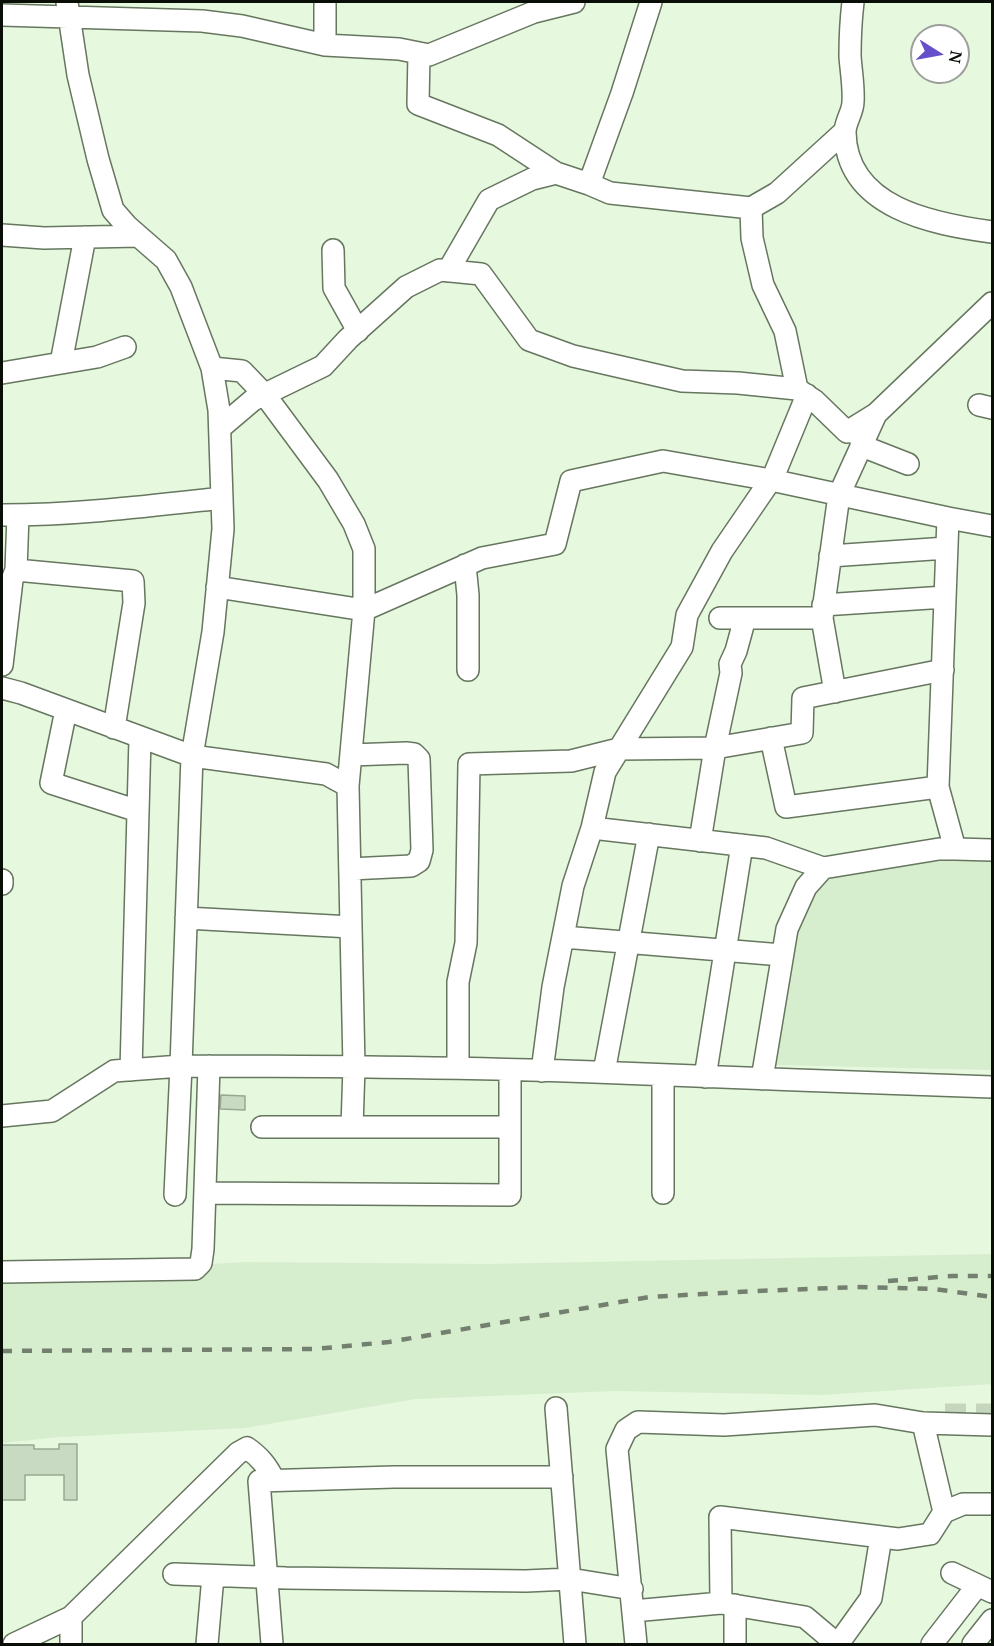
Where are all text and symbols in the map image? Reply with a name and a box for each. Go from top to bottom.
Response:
north arrow [910,24,970,84]
text: N [944,49,968,65]

